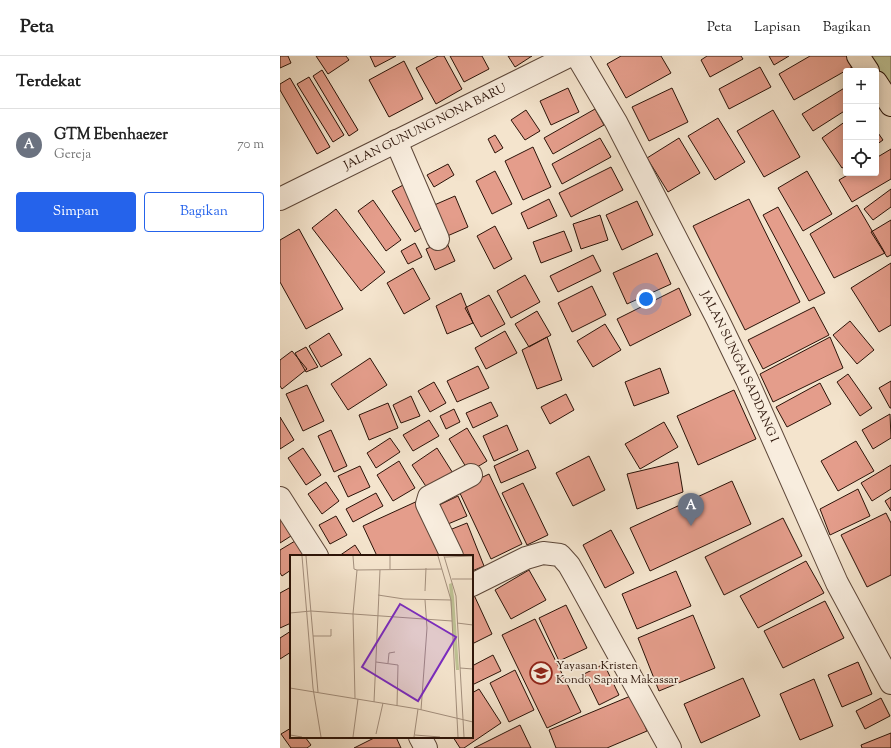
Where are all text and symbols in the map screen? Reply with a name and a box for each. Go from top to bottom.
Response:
text: Peta [20,14,54,41]
text: Peta [707,18,732,38]
text: Lapisan [754,18,801,38]
text: Bagikan [823,18,871,38]
map controls [843,68,879,176]
button: + [843,68,879,104]
text: Terdekat [16,70,81,94]
street label: JALAN GUNUNG NONA BARU [340,79,510,175]
button: − [843,104,879,140]
text: GTM Ebenhaezer [54,125,168,146]
text: A [24,136,34,154]
text: 70 m [237,136,264,154]
button: locate [843,140,879,176]
text: Gereja [54,146,91,164]
button: Simpan [16,192,136,232]
button: Bagikan [144,192,264,232]
street label: JALAN SUNGAI SADDANG I [695,287,783,446]
your location [636,289,656,309]
pin: A [678,493,704,526]
inset map [290,555,473,738]
place label: Yayasan Kristen Kondo Sapata Makassar [556,657,679,689]
school or university icon: Yayasan Kristen Kondo Sapata Makassar [528,660,554,686]

